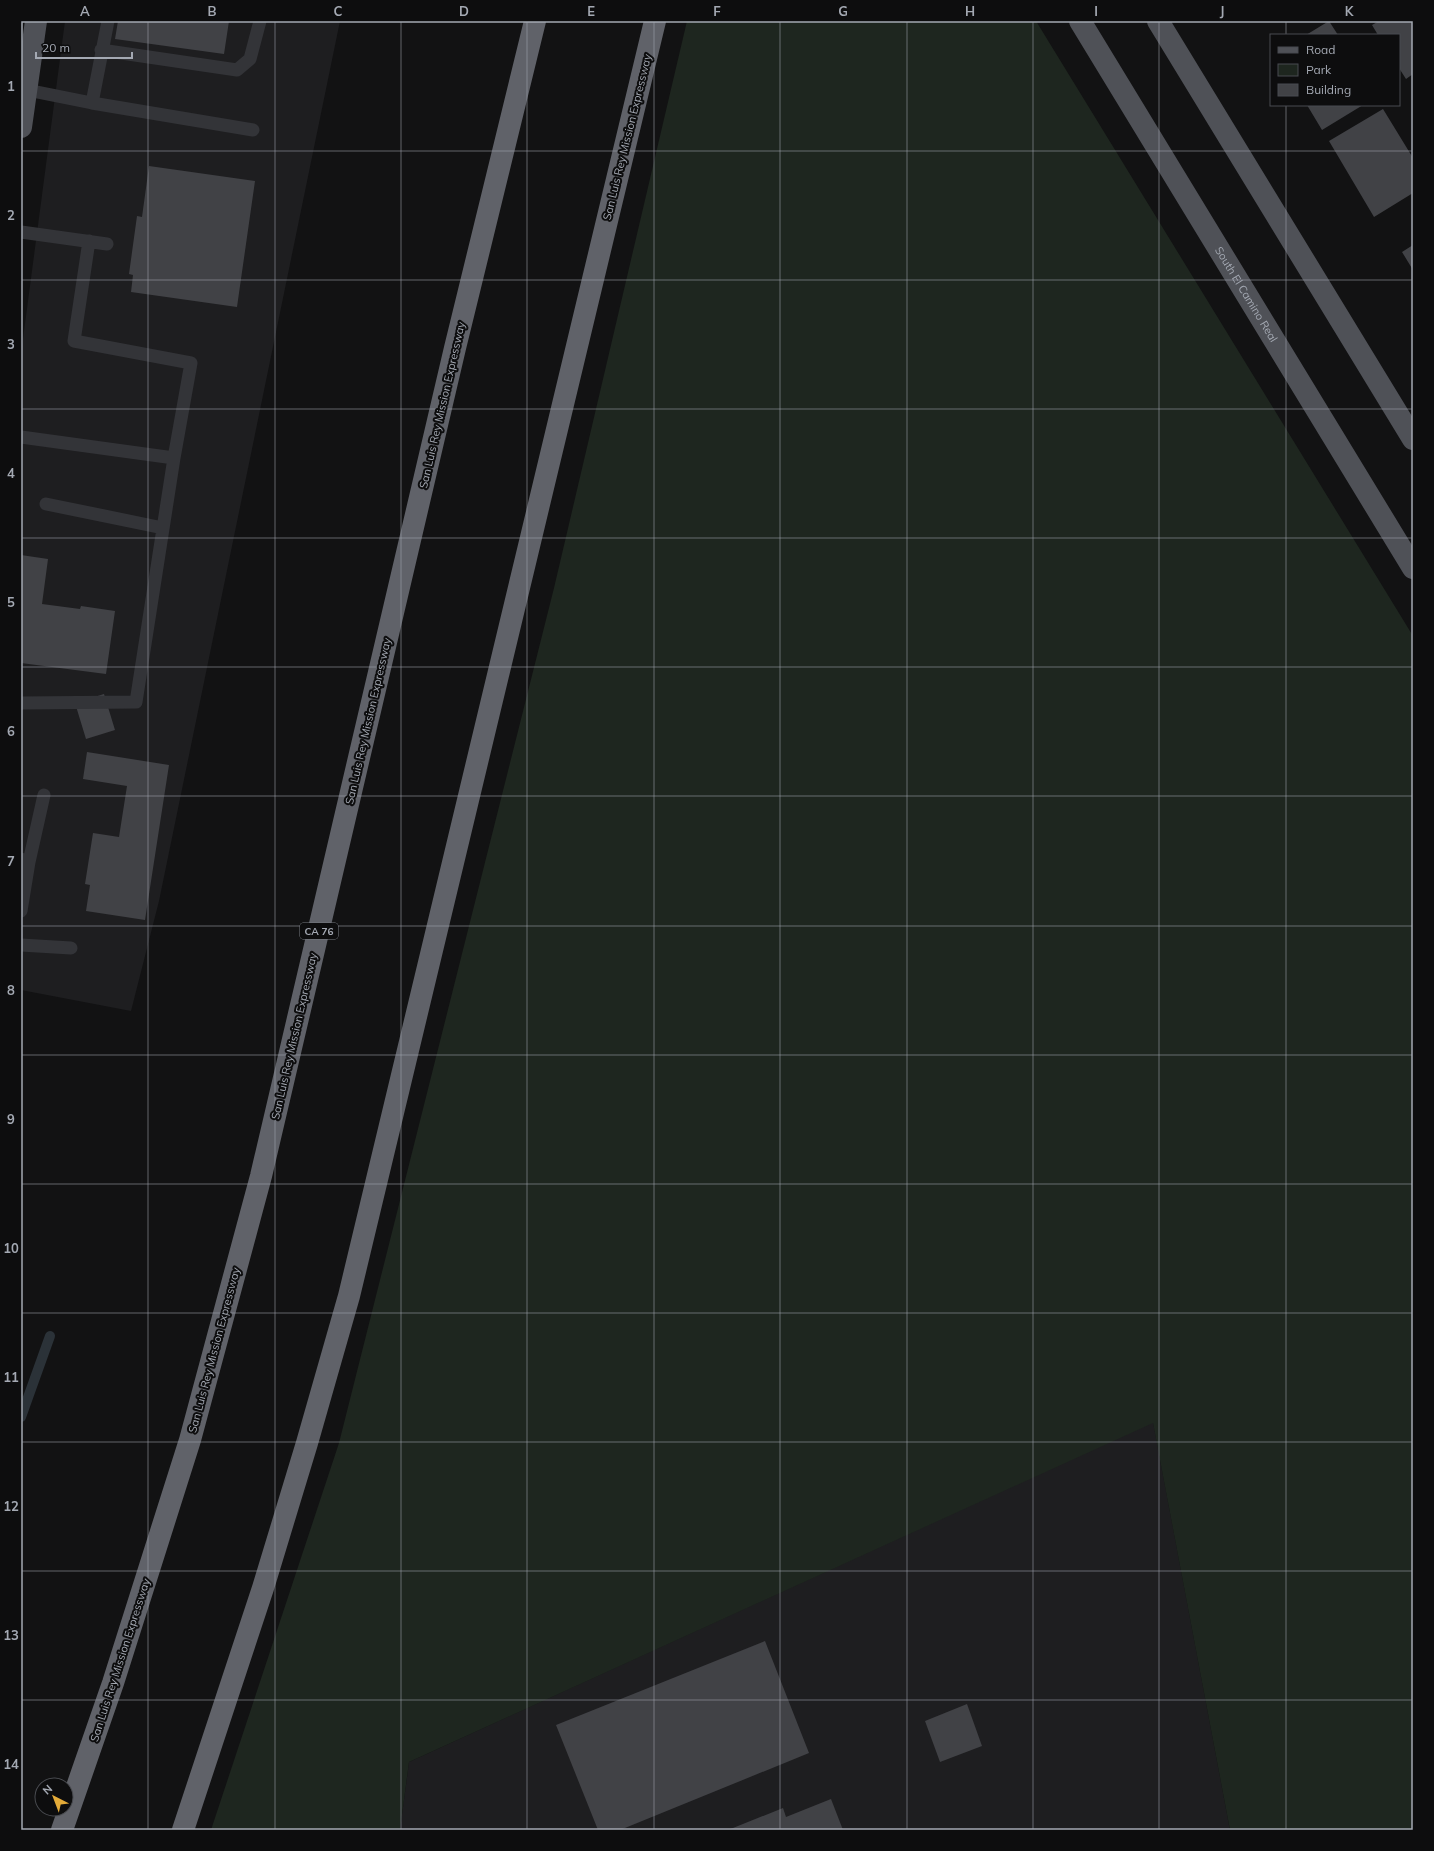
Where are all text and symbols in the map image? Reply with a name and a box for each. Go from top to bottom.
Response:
text: A [80,3,90,19]
text: B [208,3,217,19]
text: C [334,3,343,19]
text: D [459,3,469,19]
text: E [587,3,595,19]
text: F [713,3,721,19]
text: G [838,3,848,19]
text: H [965,3,975,19]
text: I [1094,3,1098,19]
text: J [1220,3,1224,19]
text: K [1345,3,1355,19]
scale bar [36,34,132,60]
legend [1270,34,1400,106]
text: 20 m [42,40,70,55]
text: Road [1306,42,1335,57]
street label: San Luis Rey Mission Expressway [600,52,654,222]
text: Park [1306,62,1332,77]
text: 1 [7,78,15,94]
text: Building [1306,82,1351,97]
text: 2 [7,207,15,223]
street label: South El Camino Real [1212,244,1281,345]
street label: San Luis Rey Mission Expressway [416,320,468,490]
text: 3 [7,336,15,352]
text: 4 [7,465,15,481]
text: 5 [7,594,15,610]
street label: San Luis Rey Mission Expressway [342,636,394,806]
text: 6 [7,723,15,739]
text: 7 [7,853,15,869]
road number: CA 76 [300,923,338,939]
street label: San Luis Rey Mission Expressway [268,951,320,1121]
text: 8 [7,982,15,998]
text: 9 [7,1111,15,1127]
text: 10 [3,1240,19,1256]
street label: San Luis Rey Mission Expressway [185,1266,243,1434]
text: 11 [3,1369,19,1385]
text: 12 [3,1498,19,1514]
street label: San Luis Rey Mission Expressway [87,1577,153,1743]
text: 13 [3,1627,19,1643]
text: 14 [3,1756,19,1772]
north arrow [34,1777,74,1817]
text: N [40,1782,55,1798]

